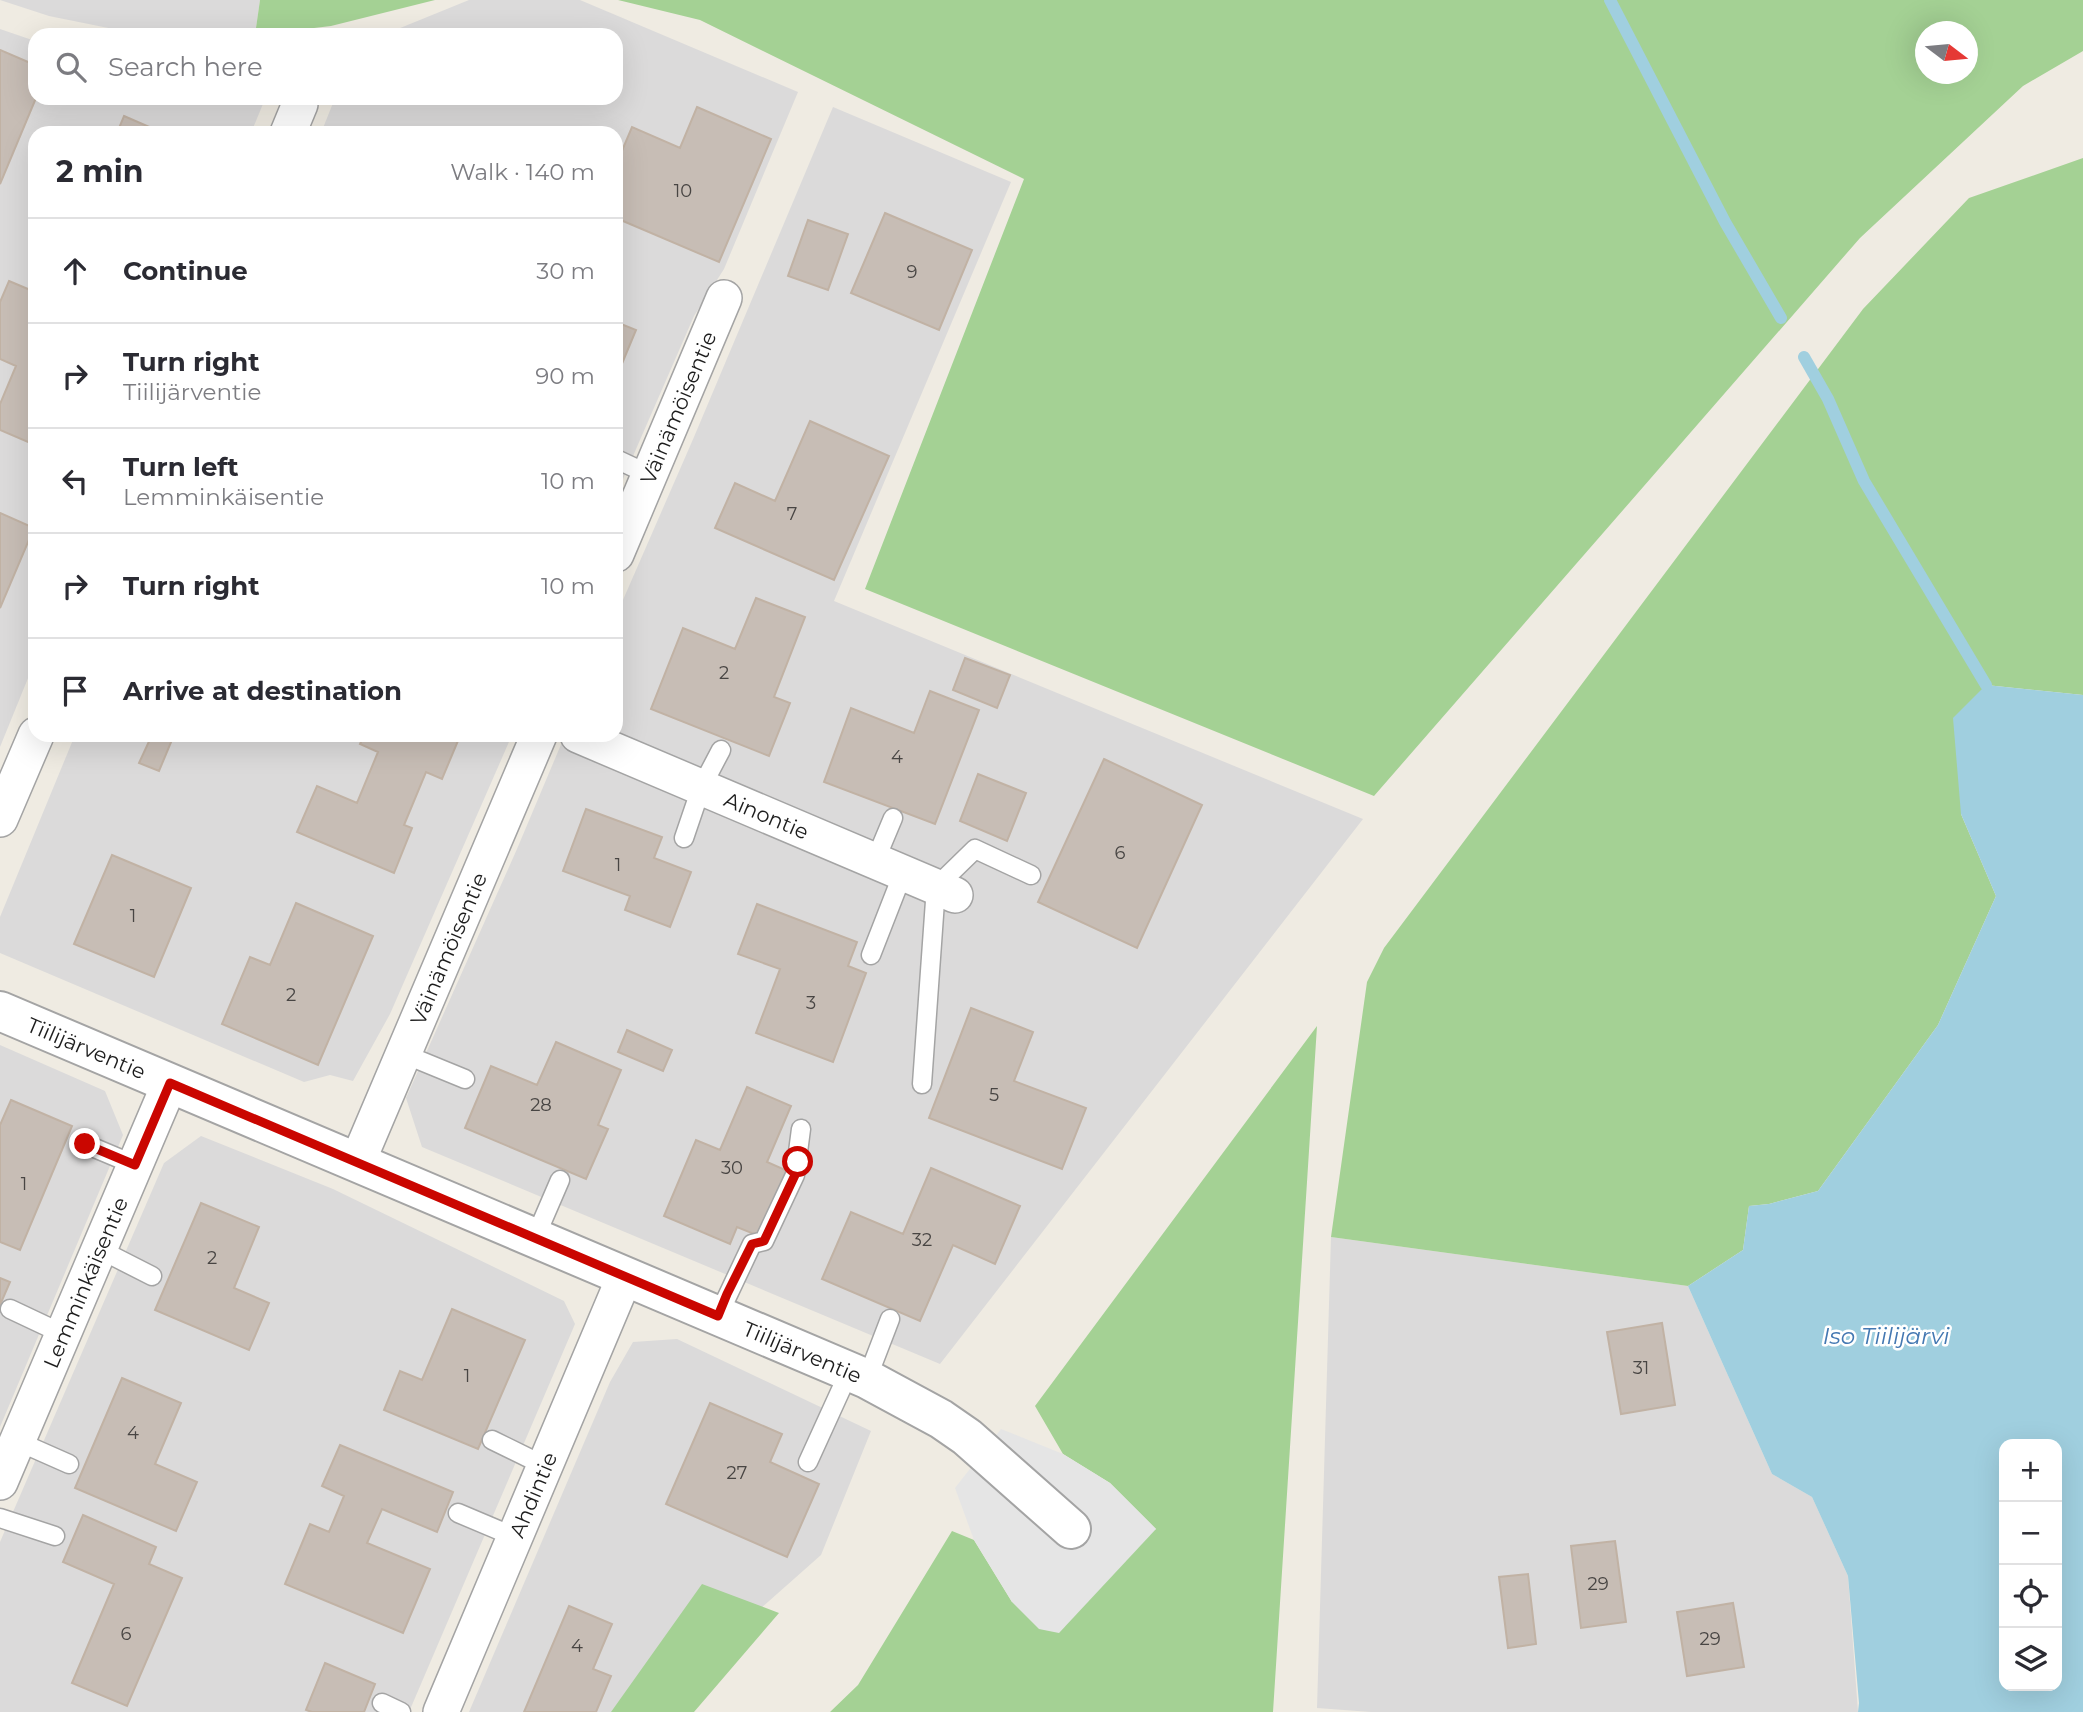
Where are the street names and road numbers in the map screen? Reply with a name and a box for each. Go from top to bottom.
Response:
street label: Väinämöisentie [635,327,721,488]
street label: Ainontie [721,786,813,844]
street label: Väinämöisentie [405,869,492,1029]
street label: Tiilijärventie [23,1012,150,1084]
street label: Lemminkäisentie [38,1193,133,1372]
street label: Tiilijärventie [740,1315,866,1388]
street label: Ahdintie [504,1448,562,1541]

